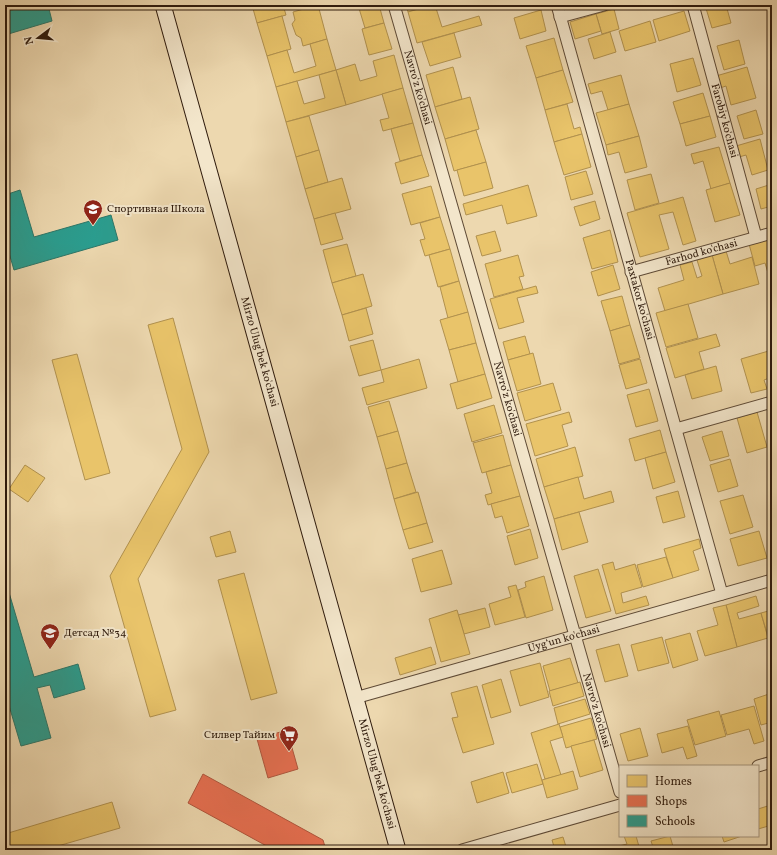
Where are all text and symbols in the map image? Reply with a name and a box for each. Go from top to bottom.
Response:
north arrow [18,18,58,58]
text: N [22,34,38,46]
street label: Navro‘z ko'chasi [400,49,436,127]
street label: Farobiy ko'chasi [707,82,742,160]
school or university icon: Спортивная Школа [82,198,104,226]
place label: Спортивная Школа [107,202,205,217]
street label: Farhod ko'chasi [664,235,739,270]
street label: Paxtakor ko'chasi [621,258,658,342]
street label: Mirzo Ulug'bek ko'chasi [237,295,282,409]
street label: Navro‘z ko'chasi [489,360,525,438]
school or university icon: Детсад №34 [39,622,61,650]
street label: Uyg‘un ko'chasi [526,622,601,656]
place label: Детсад №34 [64,626,127,641]
street label: Navro‘z ko'chasi [579,671,614,750]
street label: Mirzo Ulug‘bek ko'chasi [354,717,399,831]
supermarket icon: Силвер Тайим [278,724,300,752]
place label: Силвер Тайим [204,728,275,743]
legend [619,765,759,837]
text: Homes [655,774,692,790]
text: Shops [655,794,687,810]
text: Schools [655,814,695,830]

